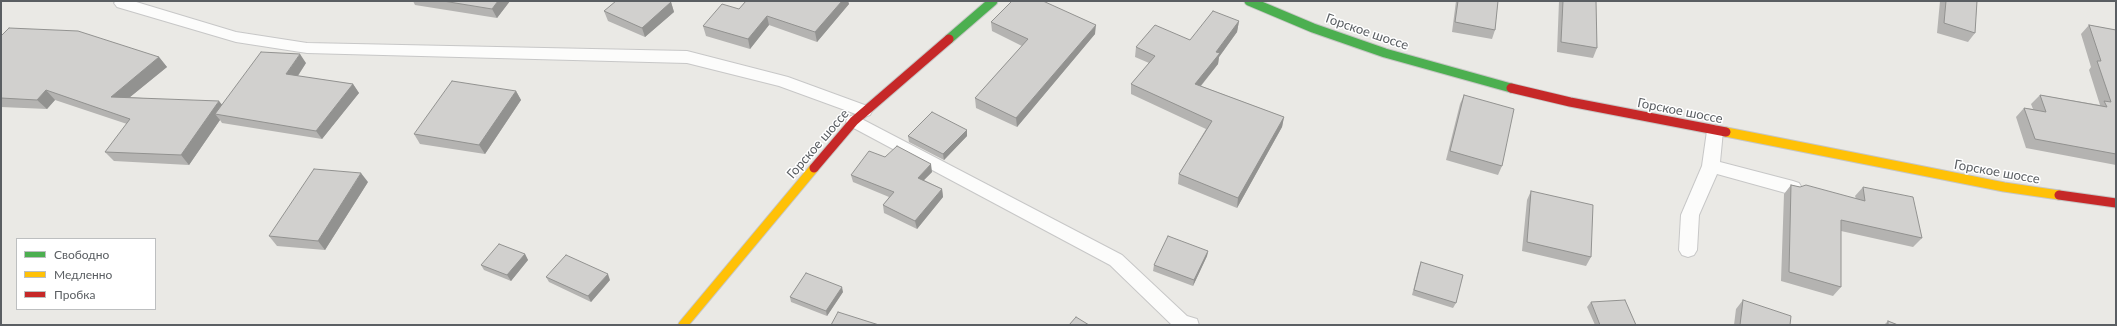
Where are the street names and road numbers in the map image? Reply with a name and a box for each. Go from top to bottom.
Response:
street label: Горское шоссе [1323,11,1411,53]
street label: Горское шоссе [1636,95,1724,127]
street label: Горское шоссе [784,106,852,182]
street label: Горское шоссе [1953,157,2041,187]

